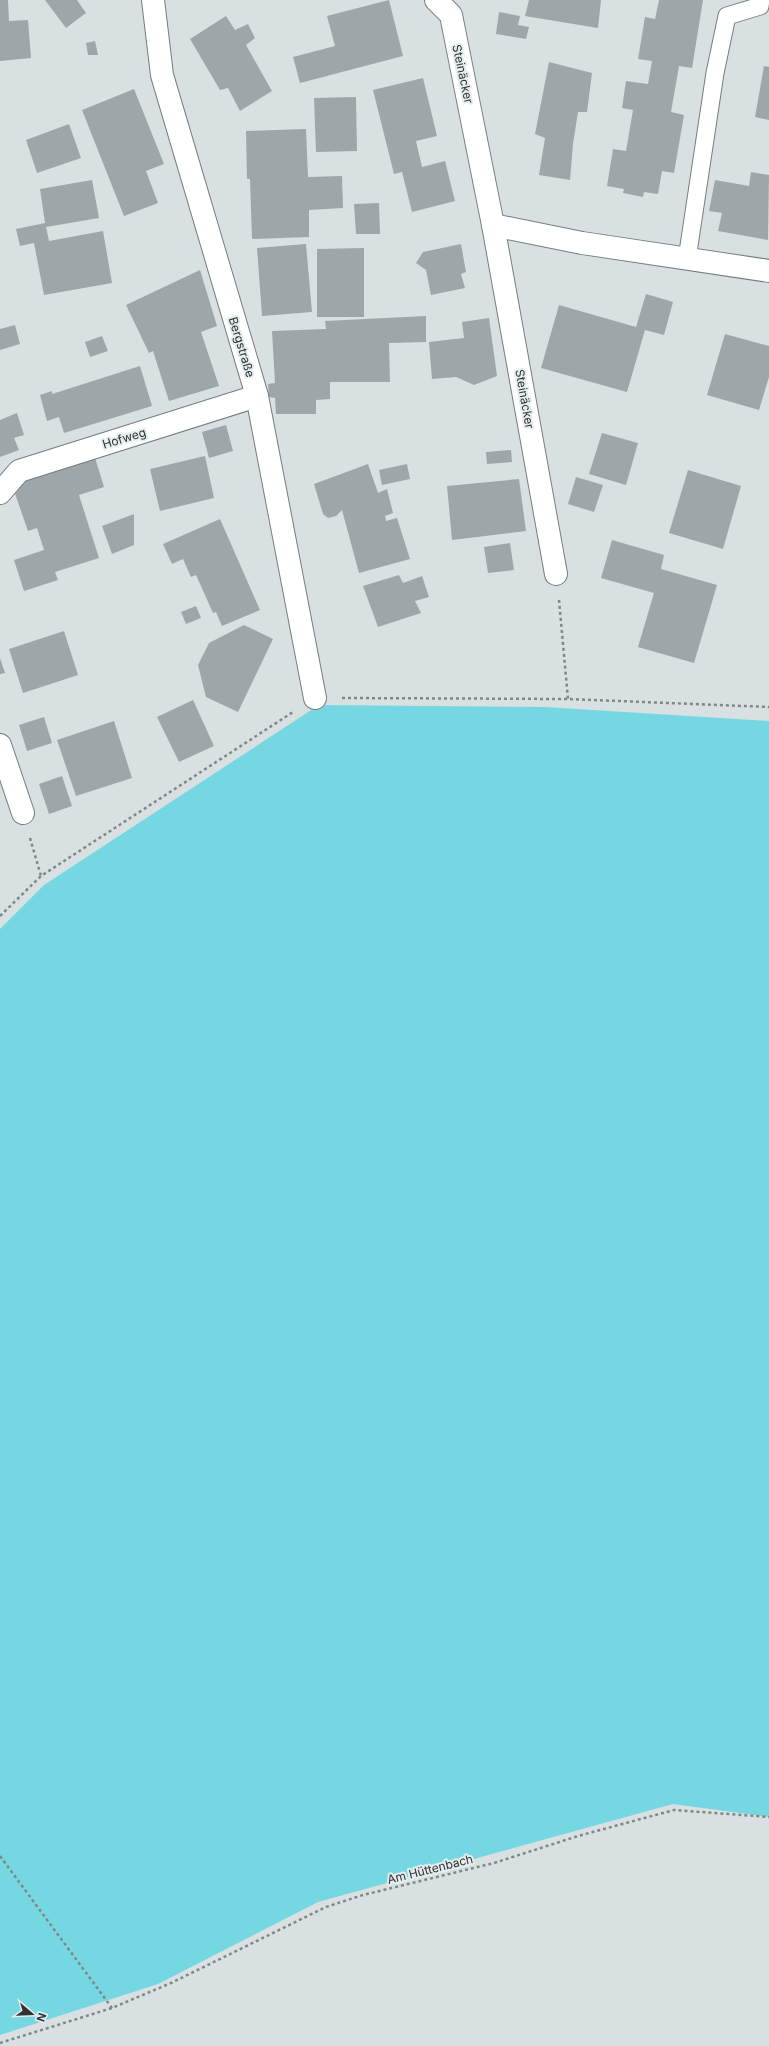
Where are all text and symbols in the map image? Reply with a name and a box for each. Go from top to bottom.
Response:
street label: Steinäcker [449,43,477,105]
street label: Bergstraße [226,315,258,379]
street label: Steinäcker [512,368,538,430]
street label: Hofweg [100,424,148,452]
street label: Am Hüttenbach [386,1851,474,1887]
north arrow [12,1994,52,2034]
text: N [33,2011,49,2024]

